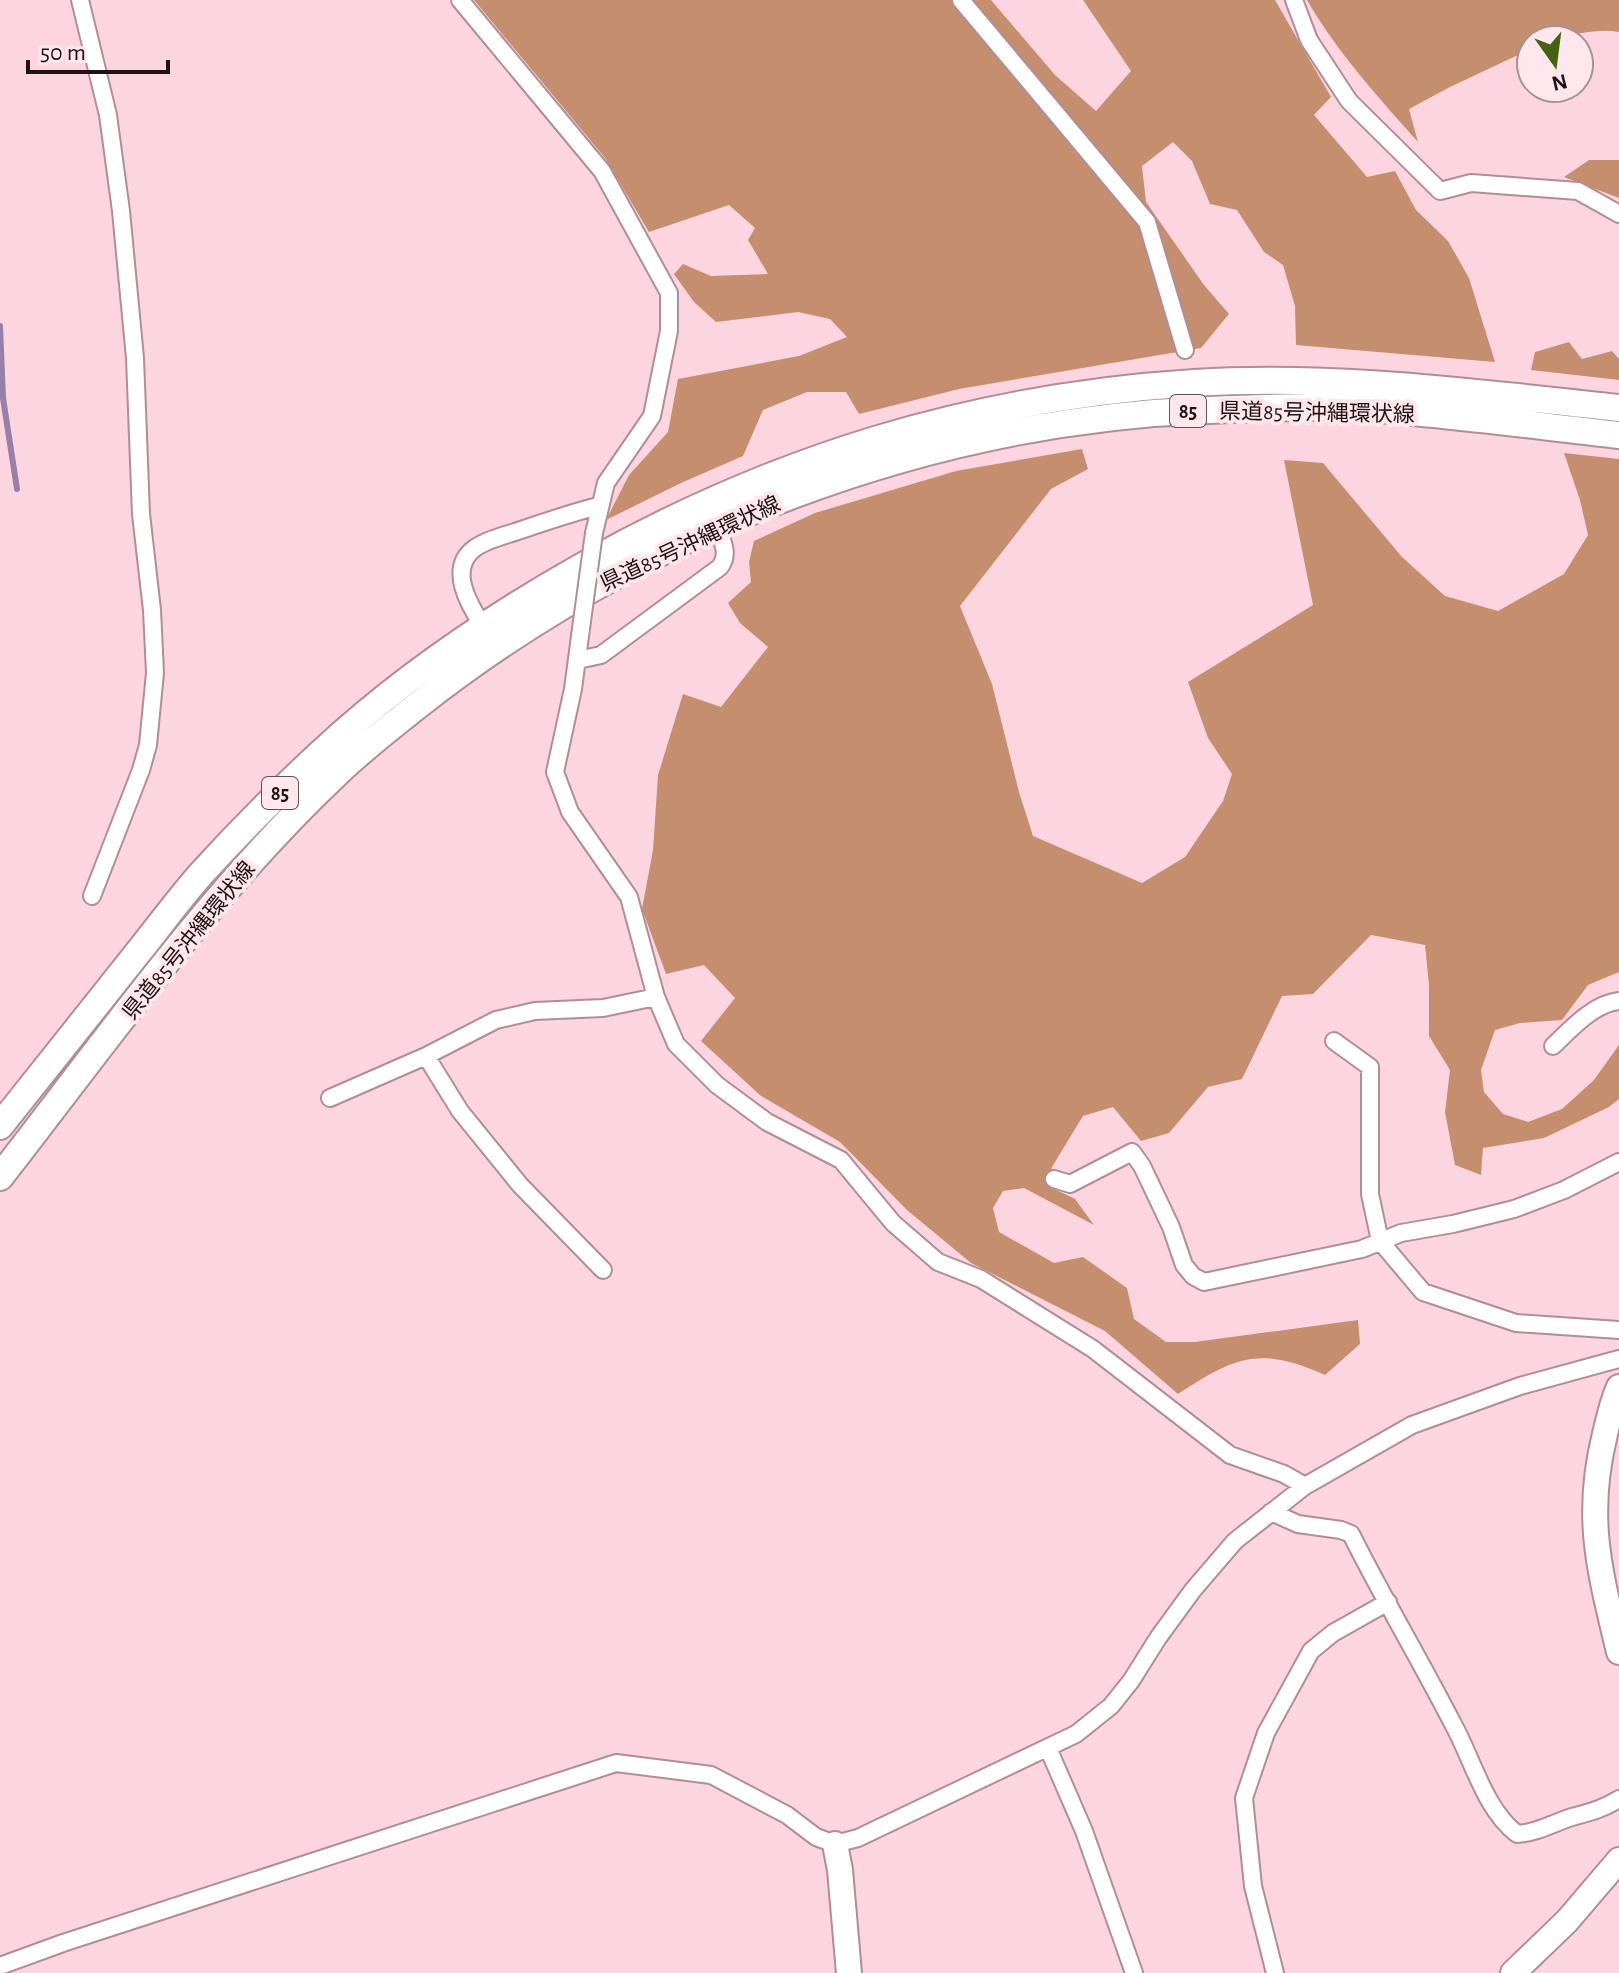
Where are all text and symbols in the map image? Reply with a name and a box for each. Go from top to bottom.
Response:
scale bar [28,24,168,74]
north arrow [1515,24,1595,104]
text: 50 m [40,41,86,65]
text: N [1550,70,1570,95]
road number: 85 [1170,395,1206,427]
street label: 県道85号沖縄環状線 [1219,399,1415,426]
street label: 県道85号沖縄環状線 [597,492,784,595]
road number: 85 [262,777,298,809]
street label: 県道85号沖縄環状線 [118,857,259,1024]

